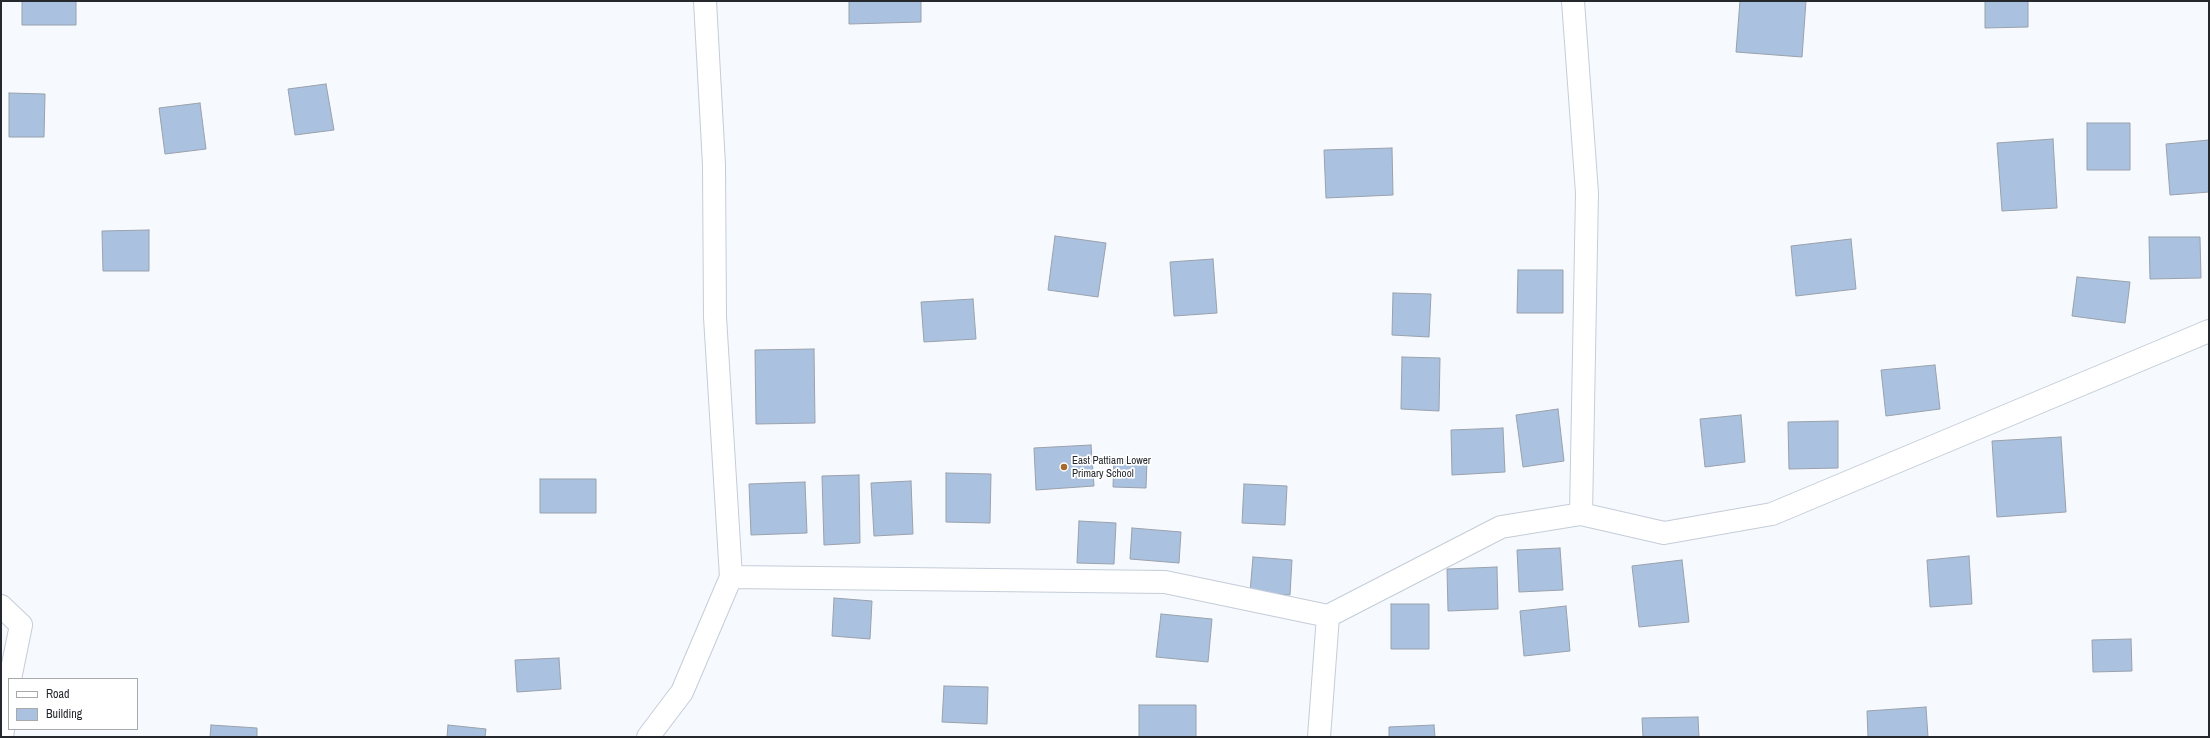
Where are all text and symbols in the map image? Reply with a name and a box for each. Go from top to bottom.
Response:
place label: East Pattiam Lower Primary School [1072,454,1151,480]
marker: East Pattiam Lower Primary School [1059,462,1069,472]
legend [8,678,138,730]
text: Road [46,686,70,702]
text: Building [46,706,82,722]

